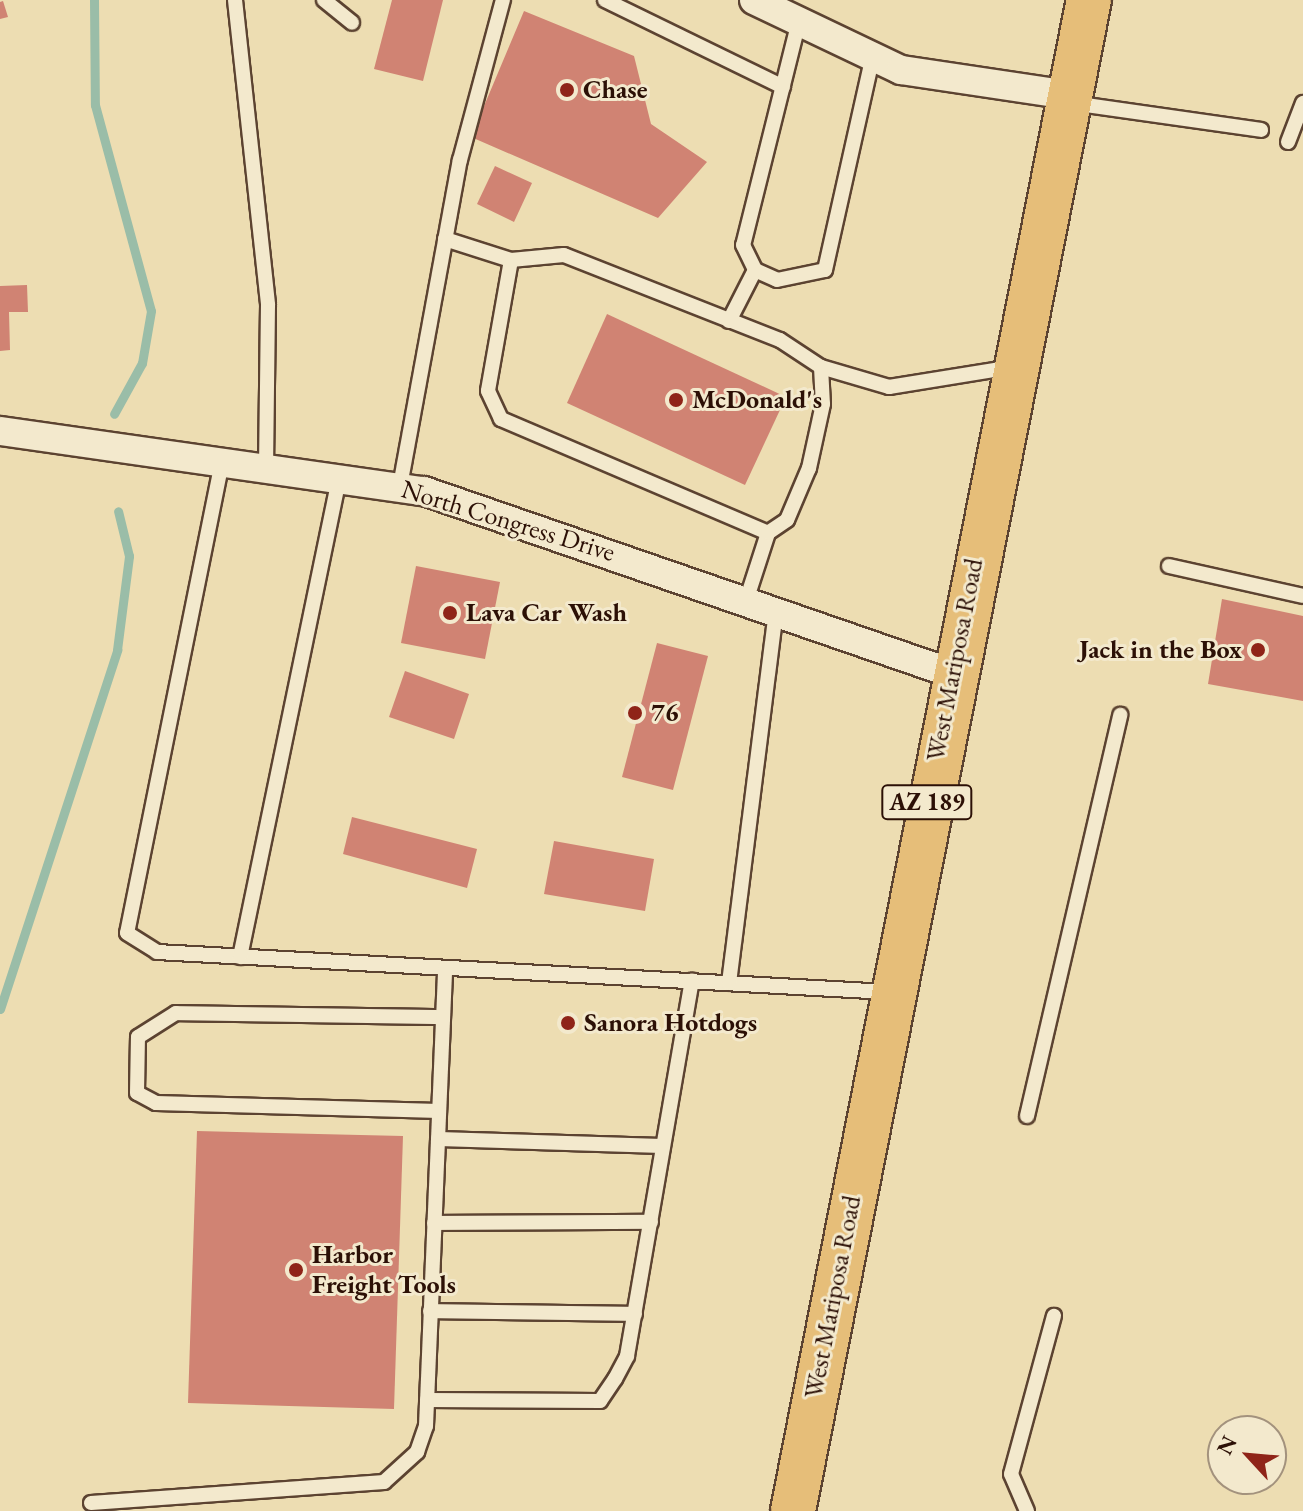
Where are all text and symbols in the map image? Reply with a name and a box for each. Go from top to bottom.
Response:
place label: Chase [583,74,648,106]
marker: Chase [558,81,576,99]
place label: McDonald's [692,384,822,416]
marker: McDonald's [667,391,685,409]
street label: North Congress Drive [397,474,619,568]
street label: West Mariposa Road [920,556,990,764]
place label: Lava Car Wash [466,597,627,629]
marker: Lava Car Wash [441,604,459,622]
place label: Jack in the Box [1079,634,1242,666]
marker: Jack in the Box [1249,641,1267,659]
place label: 76 [651,697,679,729]
marker: 76 [626,704,644,722]
road number: AZ 189 [881,782,973,822]
place label: Sanora Hotdogs [584,1007,757,1039]
marker: Sanora Hotdogs [559,1014,577,1032]
street label: West Mariposa Road [798,1193,868,1401]
place label: Harbor Freight Tools [312,1239,456,1300]
marker: Harbor Freight Tools [287,1261,305,1279]
north arrow [1207,1415,1287,1495]
text: N [1210,1431,1244,1459]

